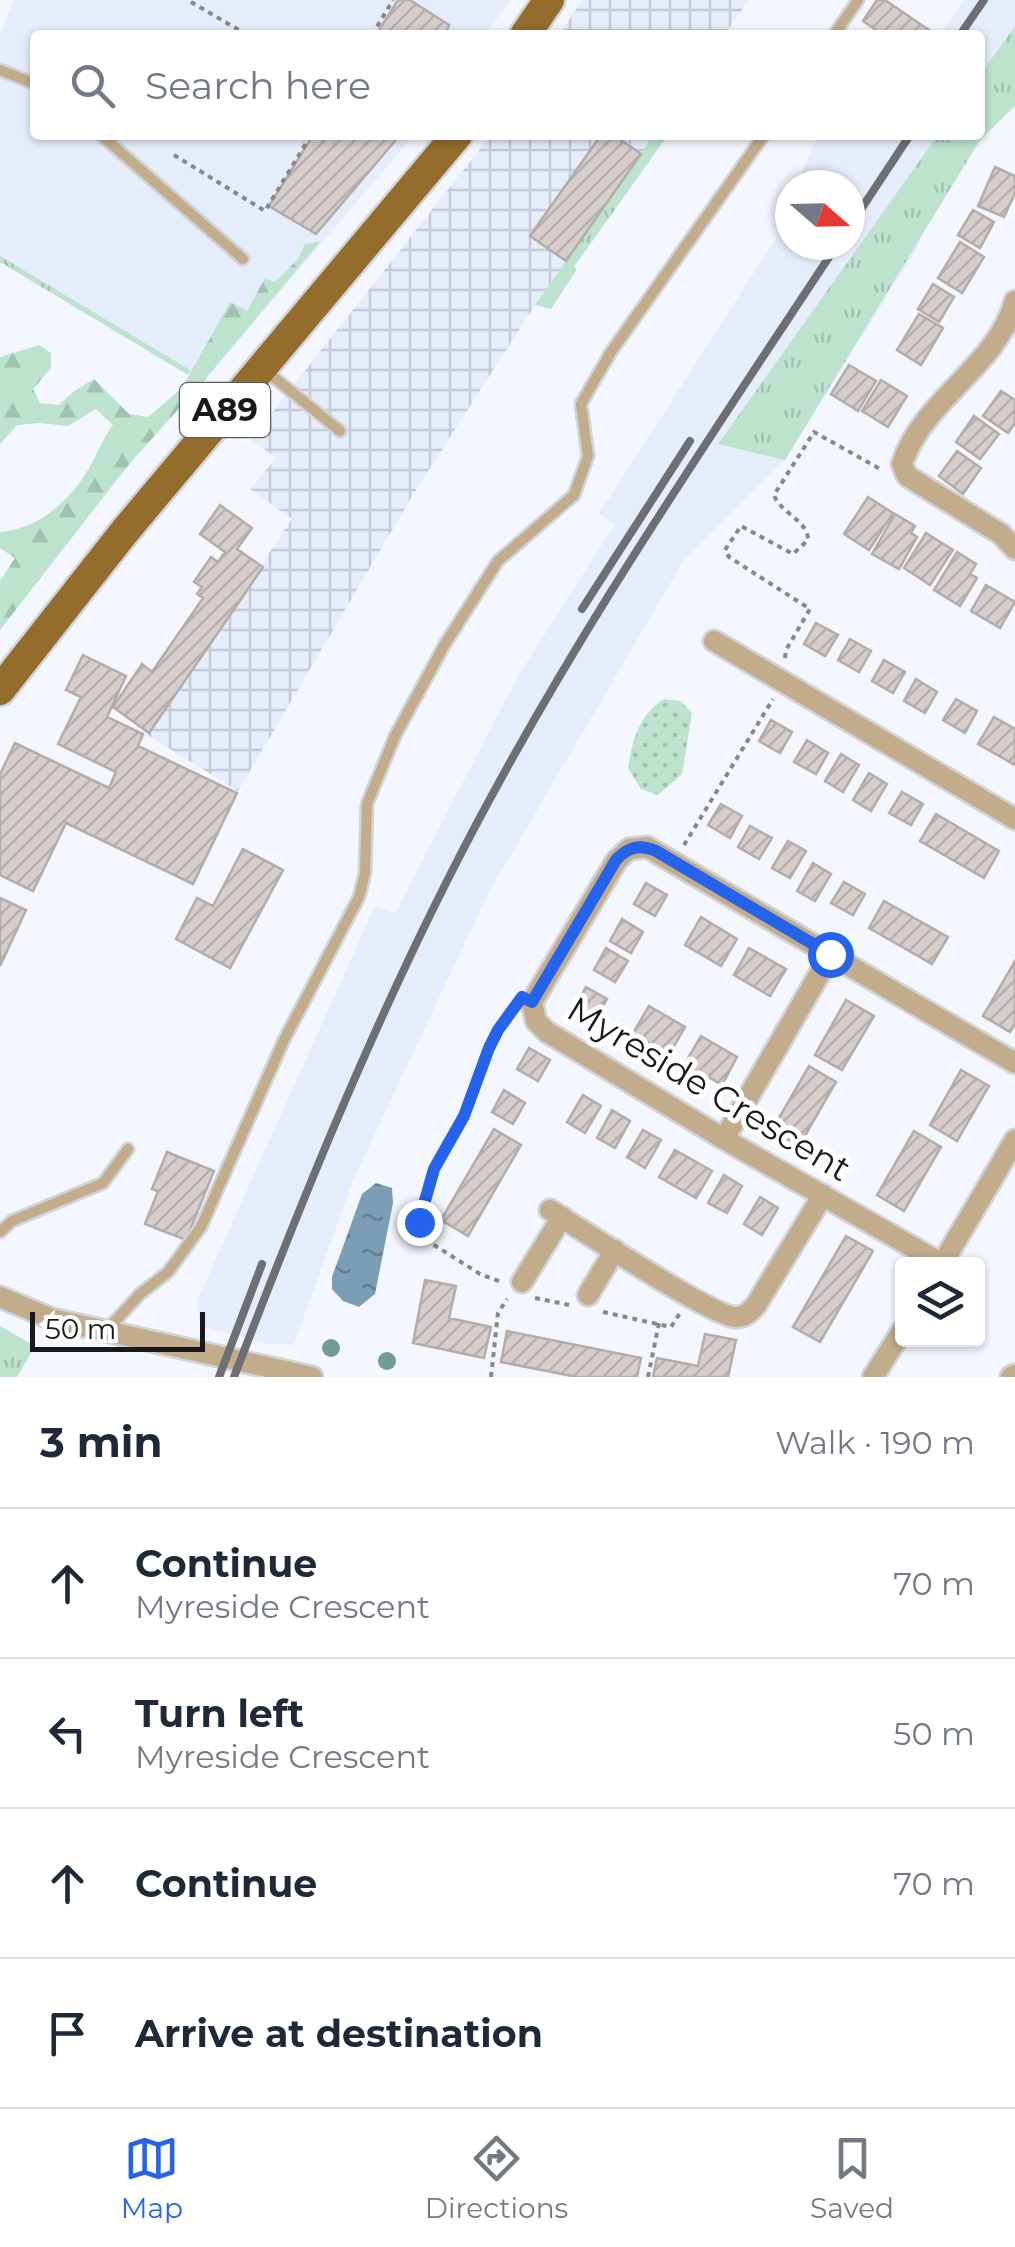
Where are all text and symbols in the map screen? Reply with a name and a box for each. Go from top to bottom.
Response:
search box [30,30,985,140]
icon: search [65,58,120,113]
text: Search here [145,62,371,109]
north arrow [775,170,865,260]
road number: A89 [180,383,270,437]
route start [808,932,854,978]
street label: Myreside Crescent [560,987,859,1190]
route end [397,1200,443,1246]
map controls [895,1257,985,1347]
button: layers [895,1257,985,1347]
scale bar [30,1307,205,1352]
text: 50 m [45,1312,116,1346]
text: 3 min [40,1416,162,1468]
text: Walk · 190 m [775,1423,975,1462]
text: Continue [135,1540,317,1587]
icon: ahead [40,1556,95,1611]
text: 70 m [893,1564,975,1603]
text: Myreside Crescent [135,1587,430,1626]
text: Turn left [135,1690,304,1737]
icon: left [40,1706,95,1761]
text: 50 m [893,1714,975,1753]
text: Myreside Crescent [135,1737,430,1776]
icon: ahead [40,1856,95,1911]
text: Continue [135,1860,317,1907]
text: 70 m [893,1864,975,1903]
icon: arrive [40,2006,95,2061]
text: Arrive at destination [135,2010,543,2057]
tab: Map [121,2131,183,2225]
tab: Directions [425,2131,568,2225]
tab: Saved [810,2131,894,2225]

